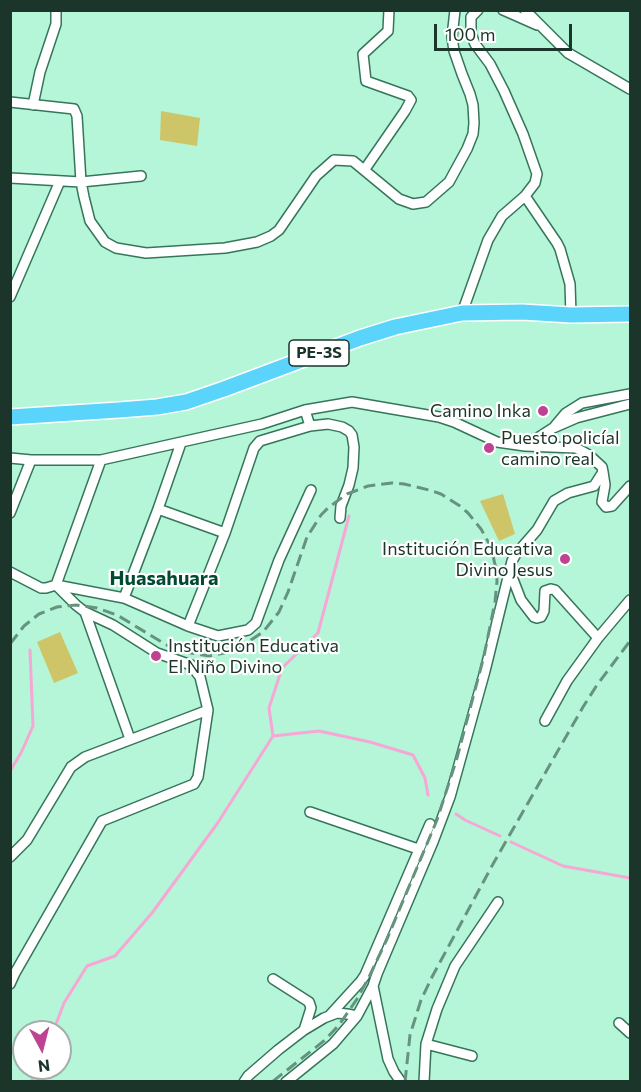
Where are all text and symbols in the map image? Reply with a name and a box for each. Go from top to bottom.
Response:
scale bar [437,12,575,50]
text: 100 m [445,23,495,45]
road number: PE-3S [289,340,349,366]
place label: Camino Inka [430,400,531,422]
marker: Camino Inka [536,404,550,418]
place label: Puesto policíal camino real [501,427,620,470]
marker: Puesto policíal camino real [482,441,496,455]
place label: Institución Educativa Divino Jesus [382,538,553,580]
marker: Institución Educativa Divino Jesus [558,552,572,566]
district label: Huasahuara [110,566,218,590]
place label: Institución Educativa El Niño Divino [168,635,339,678]
marker: Institución Educativa El Niño Divino [149,649,163,663]
north arrow [12,1020,72,1080]
text: N [37,1056,51,1077]

